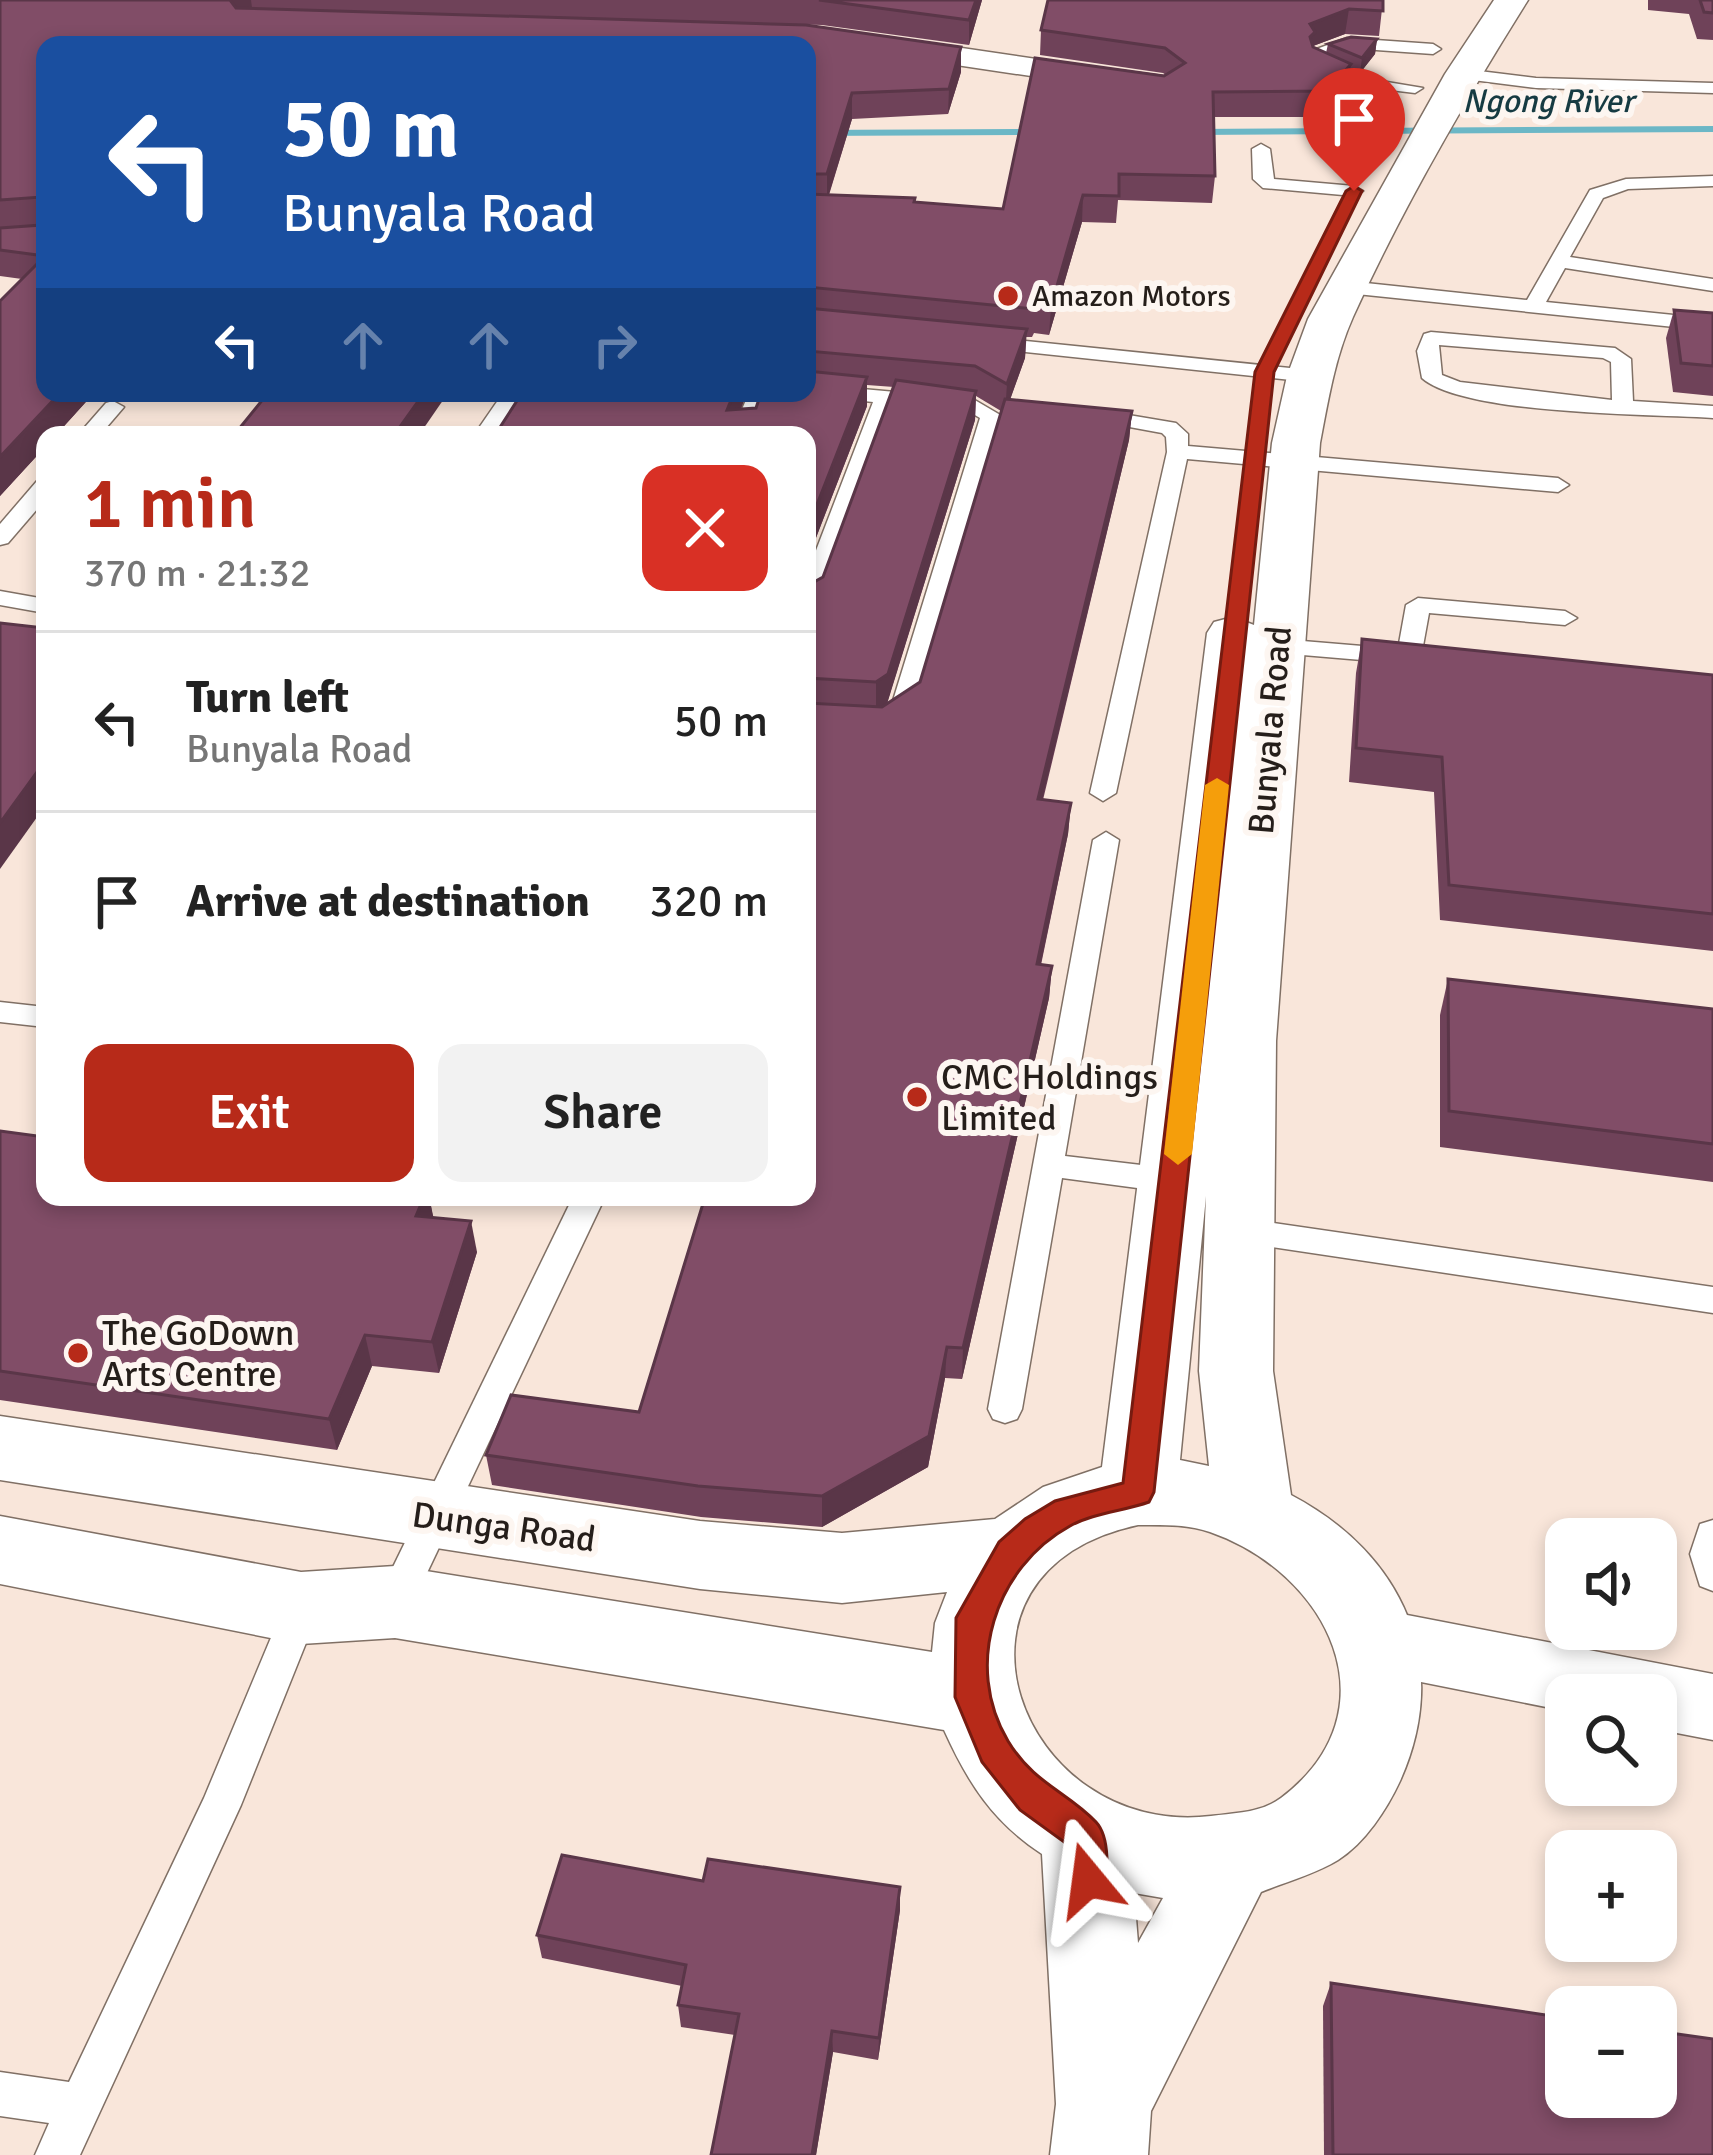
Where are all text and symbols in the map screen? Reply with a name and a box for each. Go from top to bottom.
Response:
pin [1303,68,1405,191]
text: 50 m [282,77,459,181]
water label: Ngong River [1462,81,1639,122]
icon: left [84,84,240,240]
icon: arrive [1321,86,1387,152]
text: Bunyala Road [282,180,596,247]
place label: Amazon Motors [1032,278,1231,315]
marker: Amazon Motors [995,283,1021,309]
icon: left [204,312,270,378]
icon: ahead [330,312,396,378]
icon: ahead [456,312,522,378]
icon: right [582,312,648,378]
text: 1 min [84,459,256,548]
button: close [642,465,768,591]
text: 370 m · 21:32 [84,549,311,597]
street label: Bunyala Road [1239,624,1302,836]
text: Turn left [186,670,349,725]
icon: left [84,689,150,755]
text: 50 m [674,694,768,749]
text: Bunyala Road [186,725,412,773]
icon: arrive [84,869,150,935]
text: Arrive at destination [186,874,590,929]
text: 320 m [649,874,768,929]
button: Exit [84,1044,414,1182]
button: Share [438,1044,768,1182]
place label: CMC Holdings Limited [941,1055,1158,1141]
marker: CMC Holdings Limited [904,1084,930,1110]
place label: The GoDown Arts Centre [102,1311,294,1397]
marker: The GoDown Arts Centre [65,1340,91,1366]
street label: Dunga Road [409,1492,598,1563]
map controls [1545,1518,1677,2118]
button: sound [1545,1518,1677,1650]
button: search [1545,1674,1677,1806]
position arrow [1025,1817,1151,1943]
button: + [1545,1830,1677,1962]
button: − [1545,1986,1677,2118]

